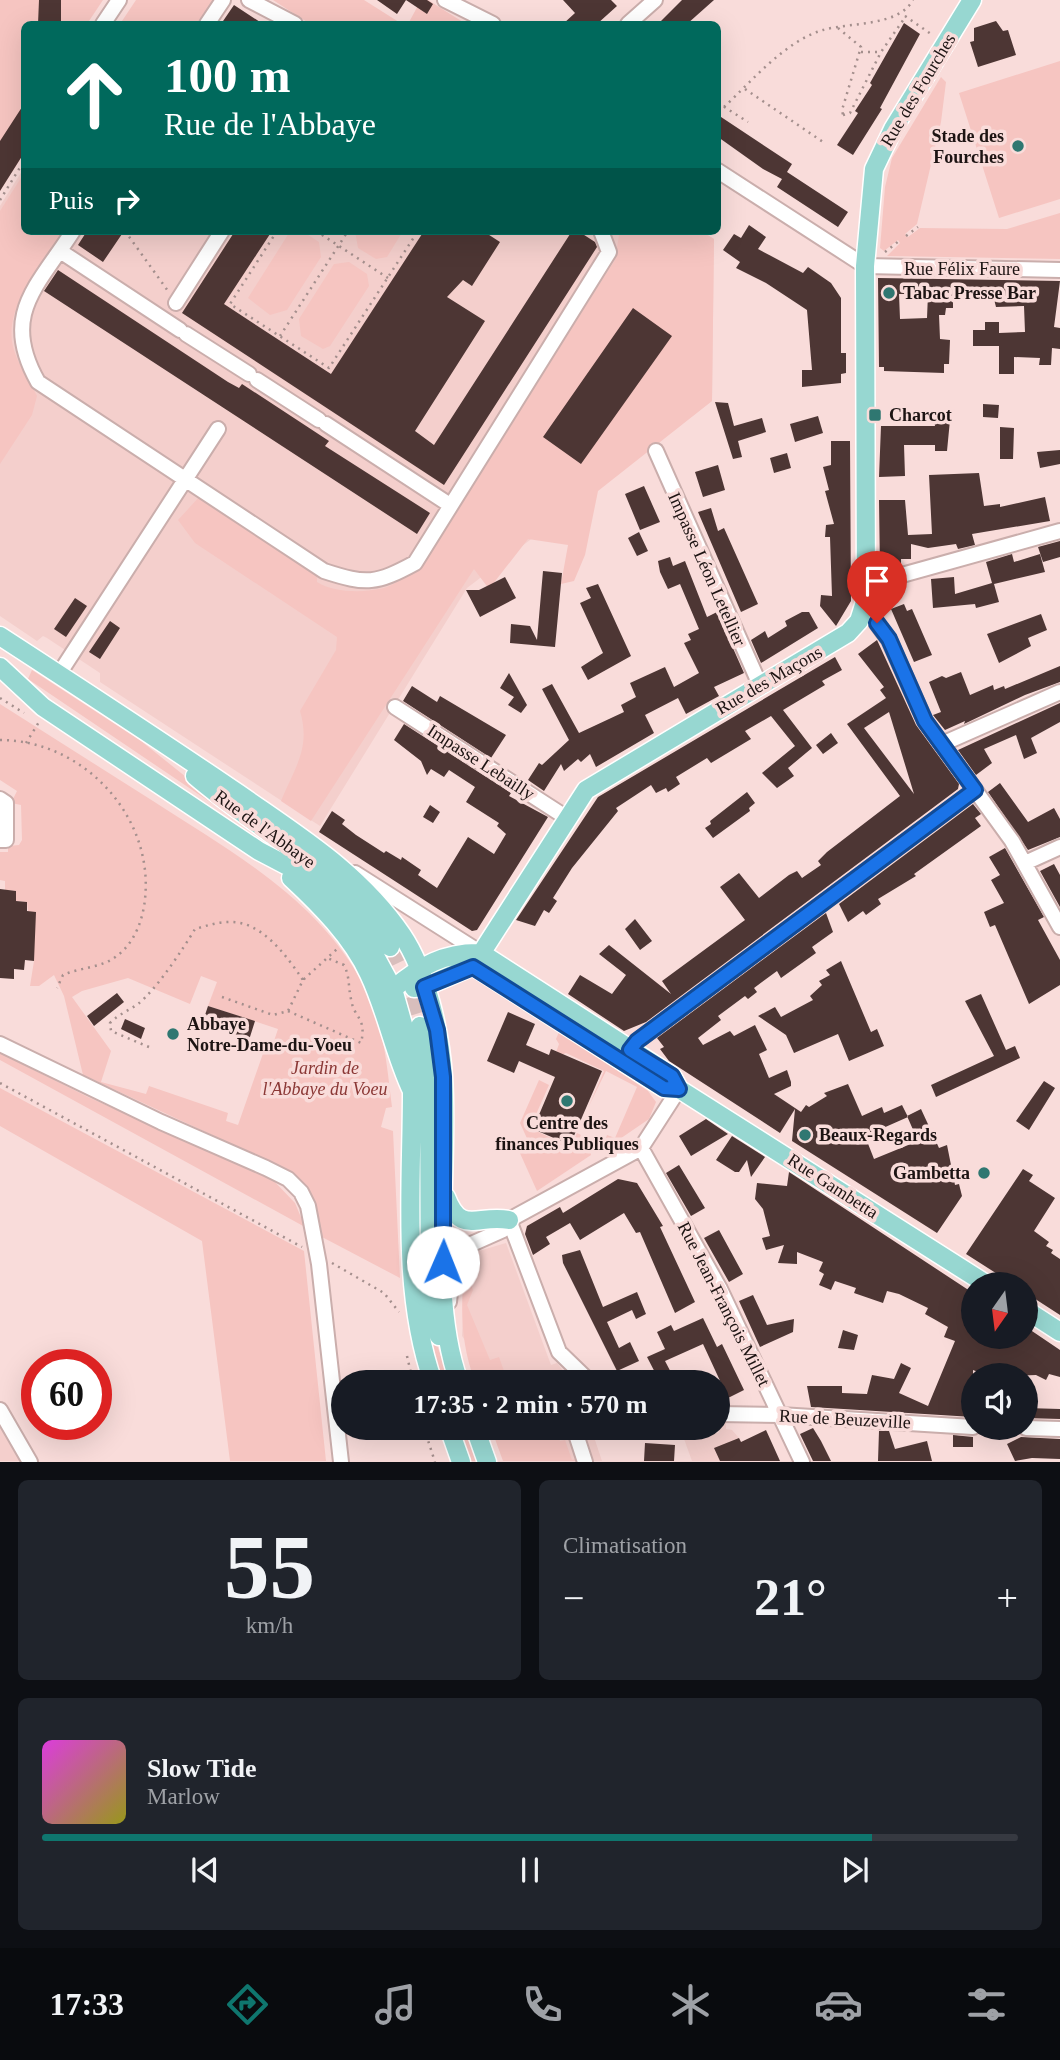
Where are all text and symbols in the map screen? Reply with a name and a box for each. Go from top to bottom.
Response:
street label: Rue des Fourches [876,30,960,150]
text: 100 m [164,48,291,103]
icon: ahead [49,49,140,140]
text: Rue de l'Abbaye [164,106,376,142]
place label: Stade des Fourches [931,126,1004,167]
marker: Stade des Fourches [1010,138,1026,154]
icon: right [108,182,146,220]
text: Puis [49,186,94,215]
street label: Rue Félix Faure [904,259,1020,279]
place label: Tabac Presse Bar [903,283,1036,303]
marker: Tabac Presse Bar [881,285,897,301]
place label: Charcot [889,405,952,425]
marker: Charcot [867,407,883,423]
street label: Impasse Léon Letellier [664,489,750,649]
pin [847,551,907,623]
icon: arrive [858,562,896,600]
street label: Rue des Maçons [712,642,826,718]
street label: Impasse Lebailly [424,720,538,804]
street label: Rue de l'Abbaye [211,786,319,872]
place label: Abbaye Notre-Dame-du-Voeu [187,1014,352,1055]
marker: Abbaye Notre-Dame-du-Voeu [165,1026,181,1042]
park label: Jardin de l'Abbaye du Voeu [263,1058,387,1099]
marker: Centre des finances Publiques [559,1093,575,1109]
place label: Centre des finances Publiques [495,1113,639,1154]
place label: Beaux-Regards [819,1125,937,1145]
marker: Beaux-Regards [797,1127,813,1143]
street label: Rue Gambetta [784,1149,882,1223]
place label: Gambetta [893,1163,970,1183]
marker: Gambetta [976,1165,992,1181]
street label: Rue Jean-François Millet [674,1218,774,1390]
position arrow [406,1225,480,1299]
north arrow [961,1272,1038,1349]
map controls [961,1272,1038,1440]
speed limit sign: 60 [21,1349,112,1440]
button: sound [961,1363,1038,1440]
text: 17:35 · 2 min · 570 m [414,1390,648,1419]
street label: Rue de Beuzeville [779,1406,911,1432]
text: 55 [224,1517,315,1618]
text: Climatisation [563,1533,687,1558]
text: 21° [754,1569,827,1626]
text: − [563,1577,584,1619]
text: + [997,1577,1018,1619]
text: km/h [246,1613,293,1638]
text: Slow Tide [147,1754,257,1783]
text: Marlow [147,1784,220,1809]
icon: previous [186,1851,224,1889]
icon: pause [511,1851,549,1889]
icon: next [836,1851,874,1889]
icon: directions [223,1980,272,2029]
icon: music [371,1980,420,2029]
icon: phone [518,1980,567,2029]
icon: climate [666,1980,715,2029]
icon: car [814,1980,863,2029]
icon: filters [962,1980,1011,2029]
text: 17:33 [49,1986,124,2022]

